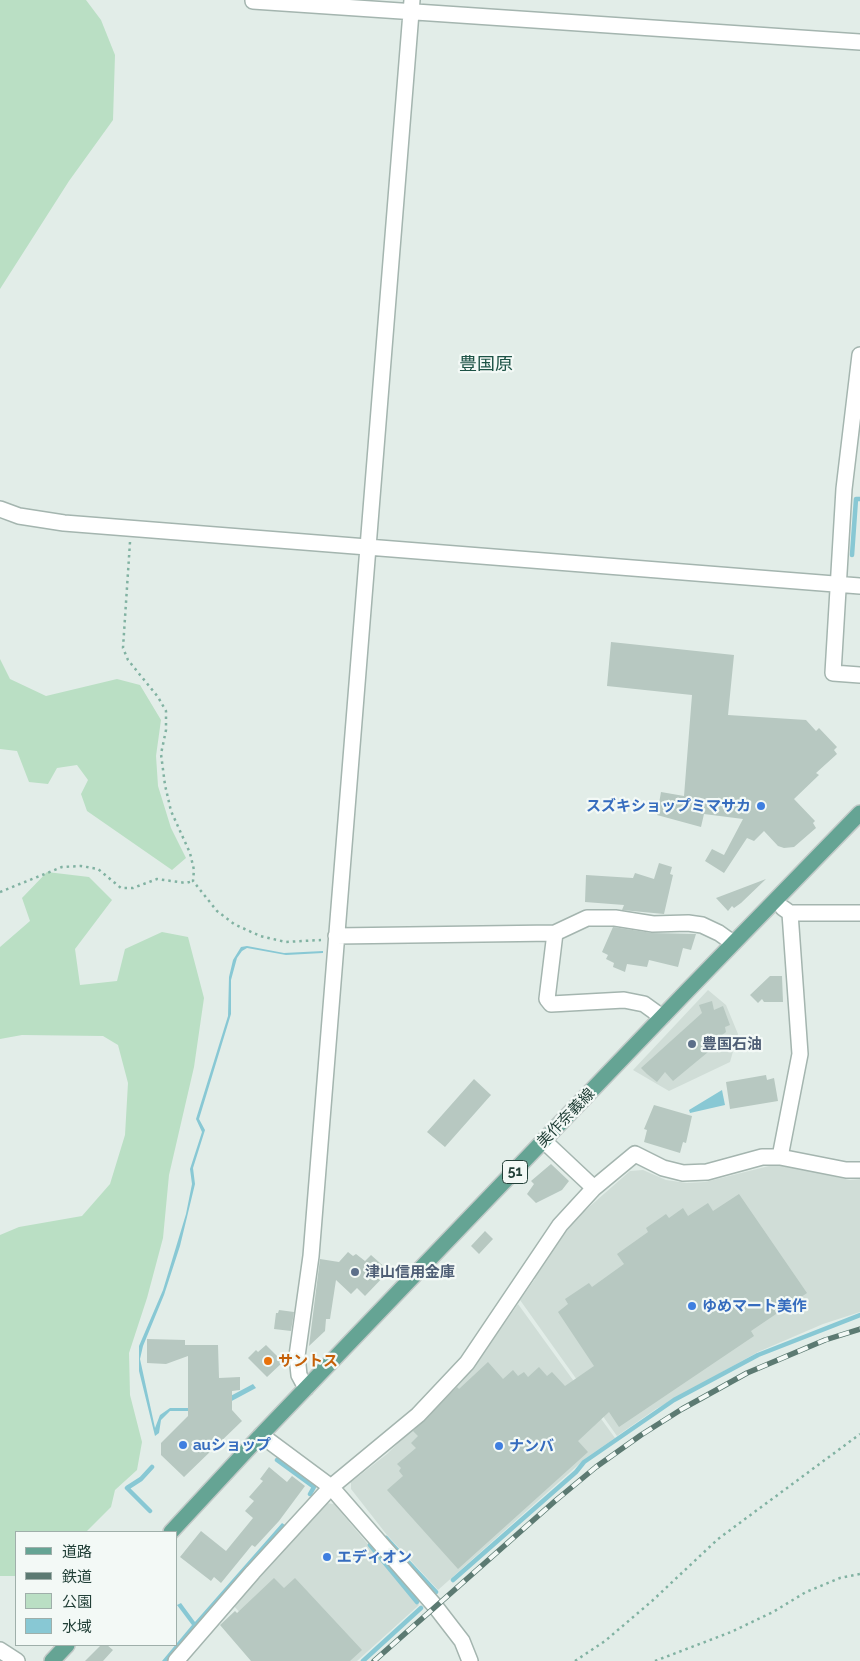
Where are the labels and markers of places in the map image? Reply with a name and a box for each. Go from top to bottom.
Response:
place label: スズキショップミマサカ [586,797,751,815]
marker: スズキショップミマサカ [755,800,767,812]
place label: 豊国石油 [702,1035,762,1053]
marker: 豊国石油 [686,1038,698,1050]
place label: 津山信用金庫 [365,1263,455,1281]
marker: 津山信用金庫 [349,1266,361,1278]
place label: ゆめマート美作 [702,1297,807,1315]
marker: ゆめマート美作 [686,1300,698,1312]
place label: サントス [278,1352,338,1370]
marker: サントス [262,1355,274,1367]
place label: auショップ [193,1436,271,1454]
place label: ナンバ [509,1437,554,1455]
marker: auショップ [177,1439,189,1451]
marker: ナンバ [493,1440,505,1452]
place label: エディオン [337,1548,412,1566]
marker: エディオン [321,1551,333,1563]

